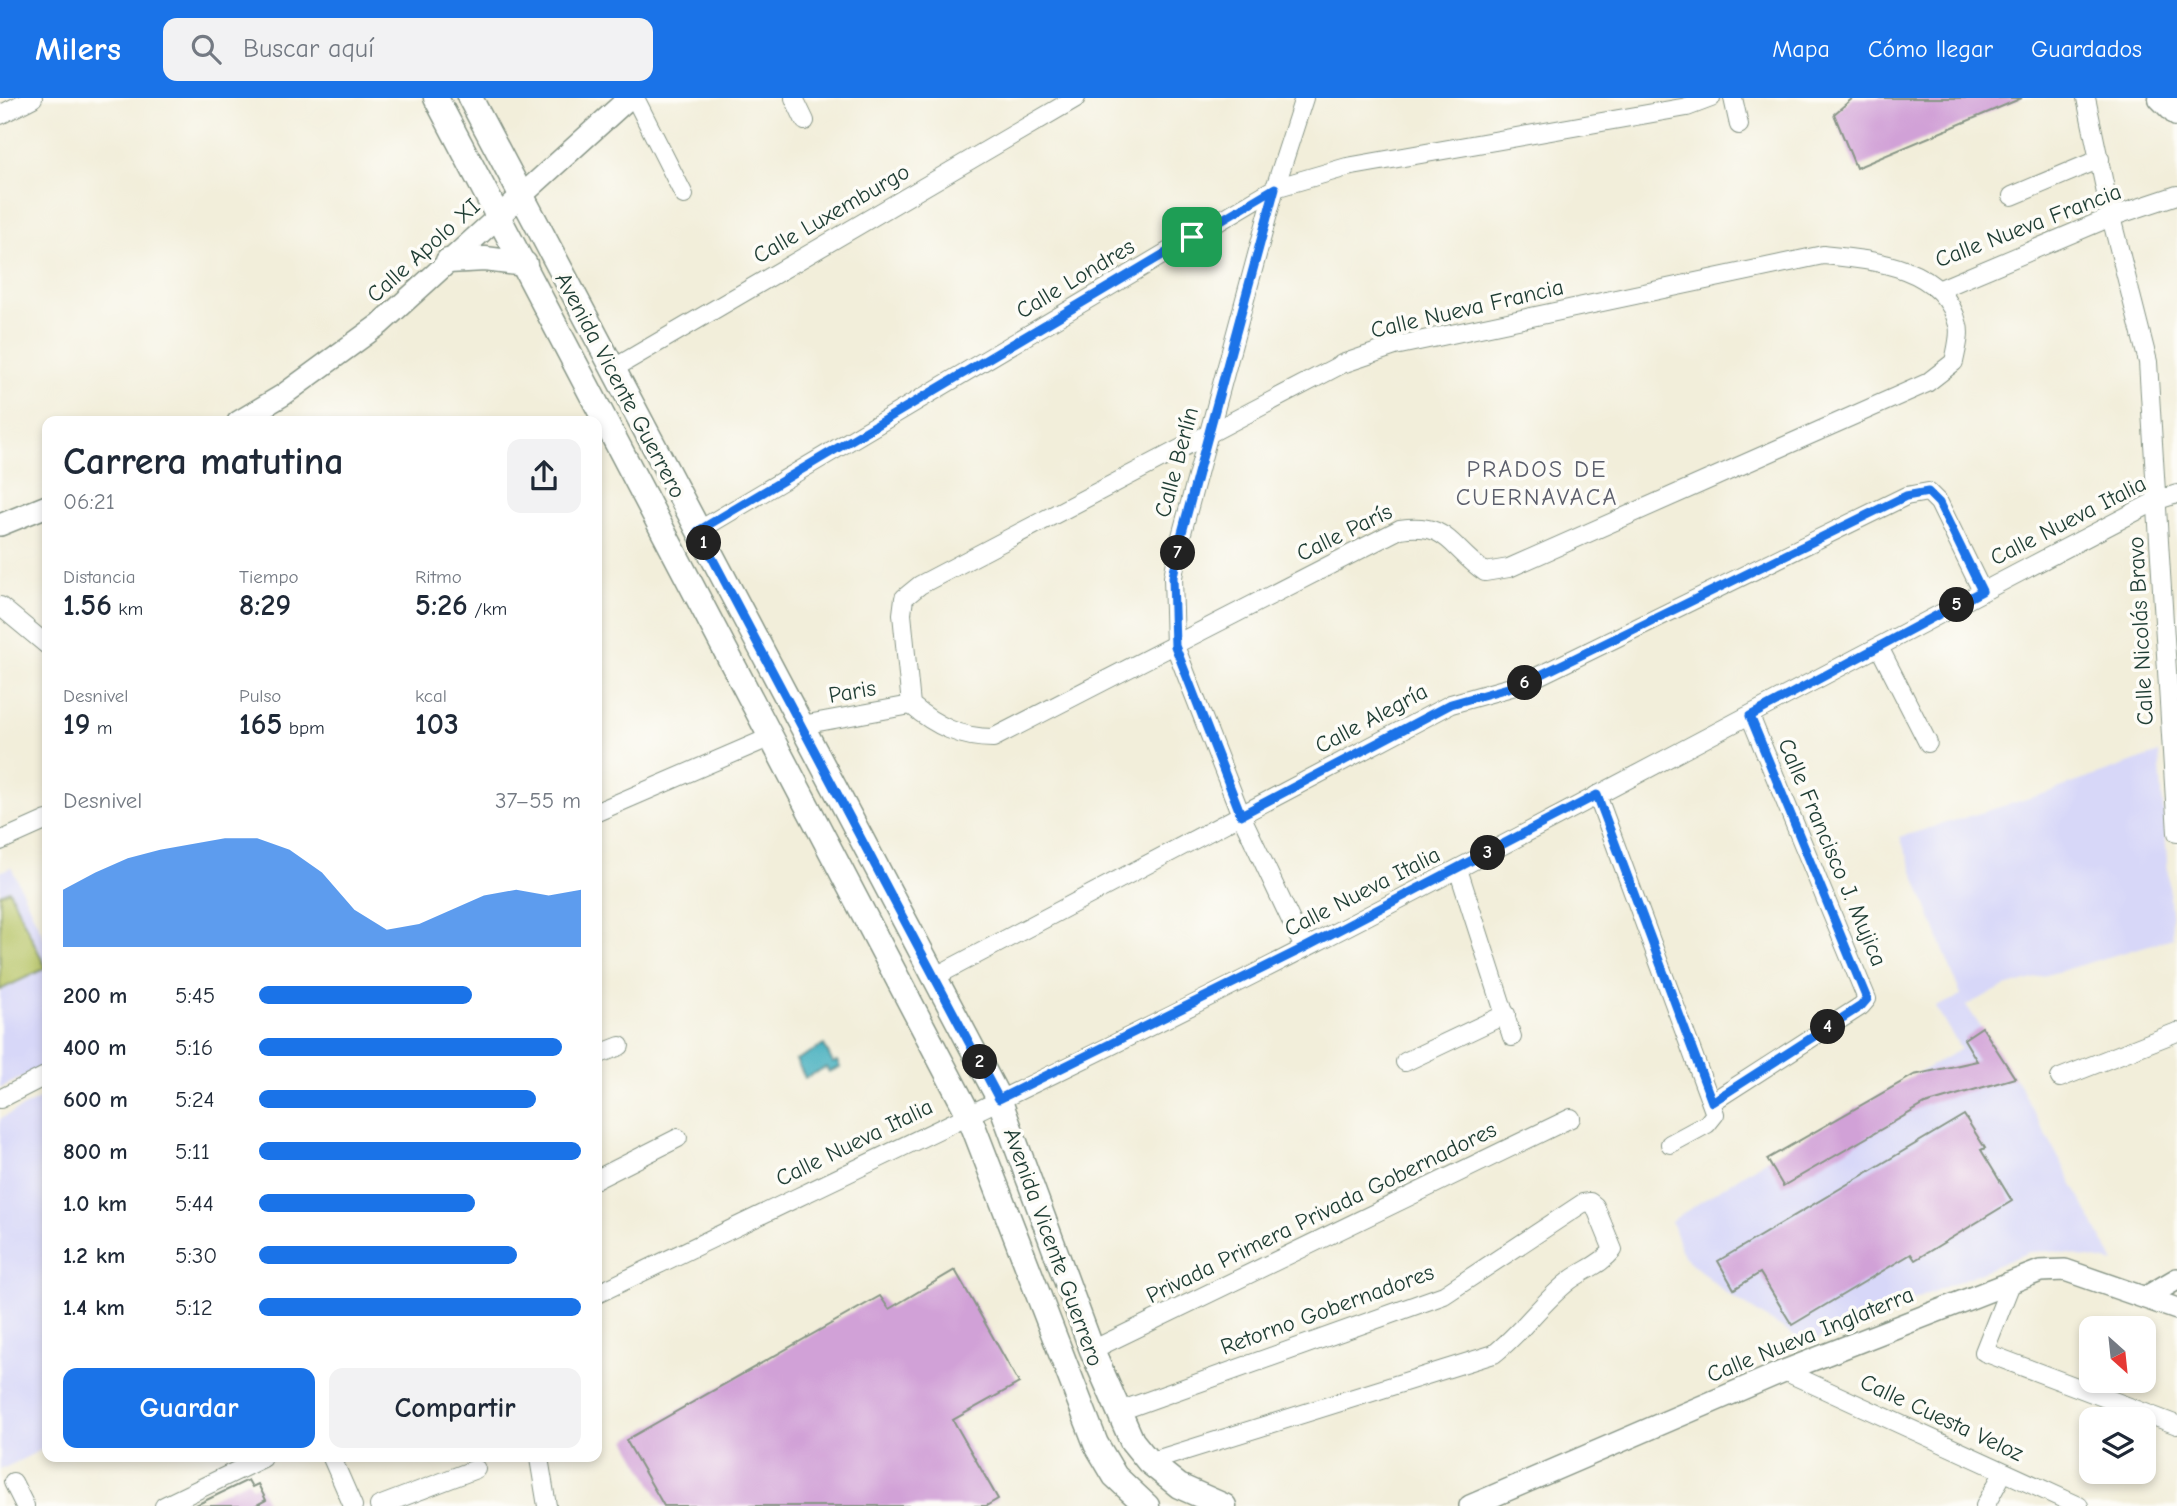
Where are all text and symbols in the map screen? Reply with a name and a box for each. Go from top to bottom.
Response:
search box [163,18,653,81]
text: Milers [35,30,121,68]
icon: search [187,30,225,68]
text: Buscar aquí [243,34,374,64]
text: Mapa [1772,35,1830,63]
text: Cómo llegar [1868,35,1993,63]
text: Guardados [2031,35,2142,63]
street label: Calle Luxemburgo [748,158,914,269]
street label: Calle Nueva Francia [1931,178,2125,273]
street label: Calle Apolo XI [361,193,485,308]
pin [1162,207,1222,267]
icon: arrive [1173,218,1211,256]
street label: Calle Londres [1011,233,1139,324]
street label: Avenida Vicente Guerrero [550,268,692,503]
street label: Calle Nueva Francia [1368,273,1566,344]
street label: Calle Berlín [1149,404,1204,520]
button: share [507,439,581,513]
text: Carrera matutina [63,440,344,484]
district label: PRADOS DE CUERNAVACA [1456,455,1618,511]
street label: Calle Nueva Italia [1986,470,2151,571]
text: 06:21 [63,488,115,515]
street label: Calle París [1292,498,1396,567]
pin: 1 [686,526,722,560]
text: 1 [700,531,707,553]
pin: 7 [1160,536,1196,570]
street label: Calle Nicolás Bravo [2122,536,2159,726]
text: 7 [1173,541,1182,563]
text: Distancia [63,566,136,588]
text: Tiempo [239,566,299,588]
text: Ritmo [415,566,462,588]
text: 1.56 [63,588,112,623]
text: 8:29 [239,588,291,623]
text: 5:26 [415,588,468,623]
pin: 5 [1940,588,1974,622]
text: 5 [1951,593,1962,615]
text: km [112,598,143,620]
text: /km [468,598,507,620]
pin: 6 [1508,666,1542,700]
text: 6 [1520,671,1529,693]
street label: Paris [826,674,878,709]
street label: Calle Alegría [1310,678,1432,759]
text: Desnivel [63,685,128,707]
text: Pulso [239,685,281,707]
text: kcal [415,685,447,707]
text: 19 [63,707,90,742]
text: 165 [239,707,282,742]
text: 103 [415,707,459,742]
text: m [90,717,113,739]
text: bpm [282,717,325,739]
street label: Calle Francisco J. Mujica [1772,734,1893,970]
text: Desnivel [63,787,142,814]
text: 37–55 m [495,787,581,814]
pin: 3 [1470,836,1506,870]
street label: Calle Nueva Italia [1280,841,1445,942]
text: 3 [1483,841,1492,863]
text: 200 m [63,982,127,1009]
text: 5:45 [175,982,215,1009]
pin: 4 [1811,1010,1846,1044]
text: 4 [1823,1015,1832,1037]
text: 400 m [63,1034,127,1061]
text: 5:16 [175,1034,213,1061]
pin: 2 [962,1044,998,1080]
text: 2 [975,1050,984,1072]
text: 600 m [63,1086,128,1113]
text: 5:24 [175,1086,215,1113]
street label: Calle Nueva Italia [771,1093,937,1192]
street label: Privada Primera Privada Gobernadores [1142,1116,1501,1309]
street label: Avenida Vicente Guerrero [998,1124,1109,1370]
text: 800 m [63,1138,128,1165]
text: 5:11 [175,1138,210,1165]
text: 1.0 km [63,1190,127,1217]
text: 5:44 [175,1190,214,1217]
text: 1.2 km [63,1242,125,1269]
text: 5:30 [175,1242,217,1269]
street label: Retorno Gobernadores [1217,1258,1438,1361]
street label: Calle Nueva Inglaterra [1703,1281,1917,1388]
text: 1.4 km [63,1294,125,1321]
text: 5:12 [175,1294,213,1321]
north arrow [2079,1316,2156,1393]
map controls [2079,1316,2156,1484]
button: Guardar [63,1368,315,1448]
button: Compartir [329,1368,581,1448]
street label: Calle Cuesta Veloz [1856,1368,2028,1467]
button: layers [2079,1407,2156,1484]

